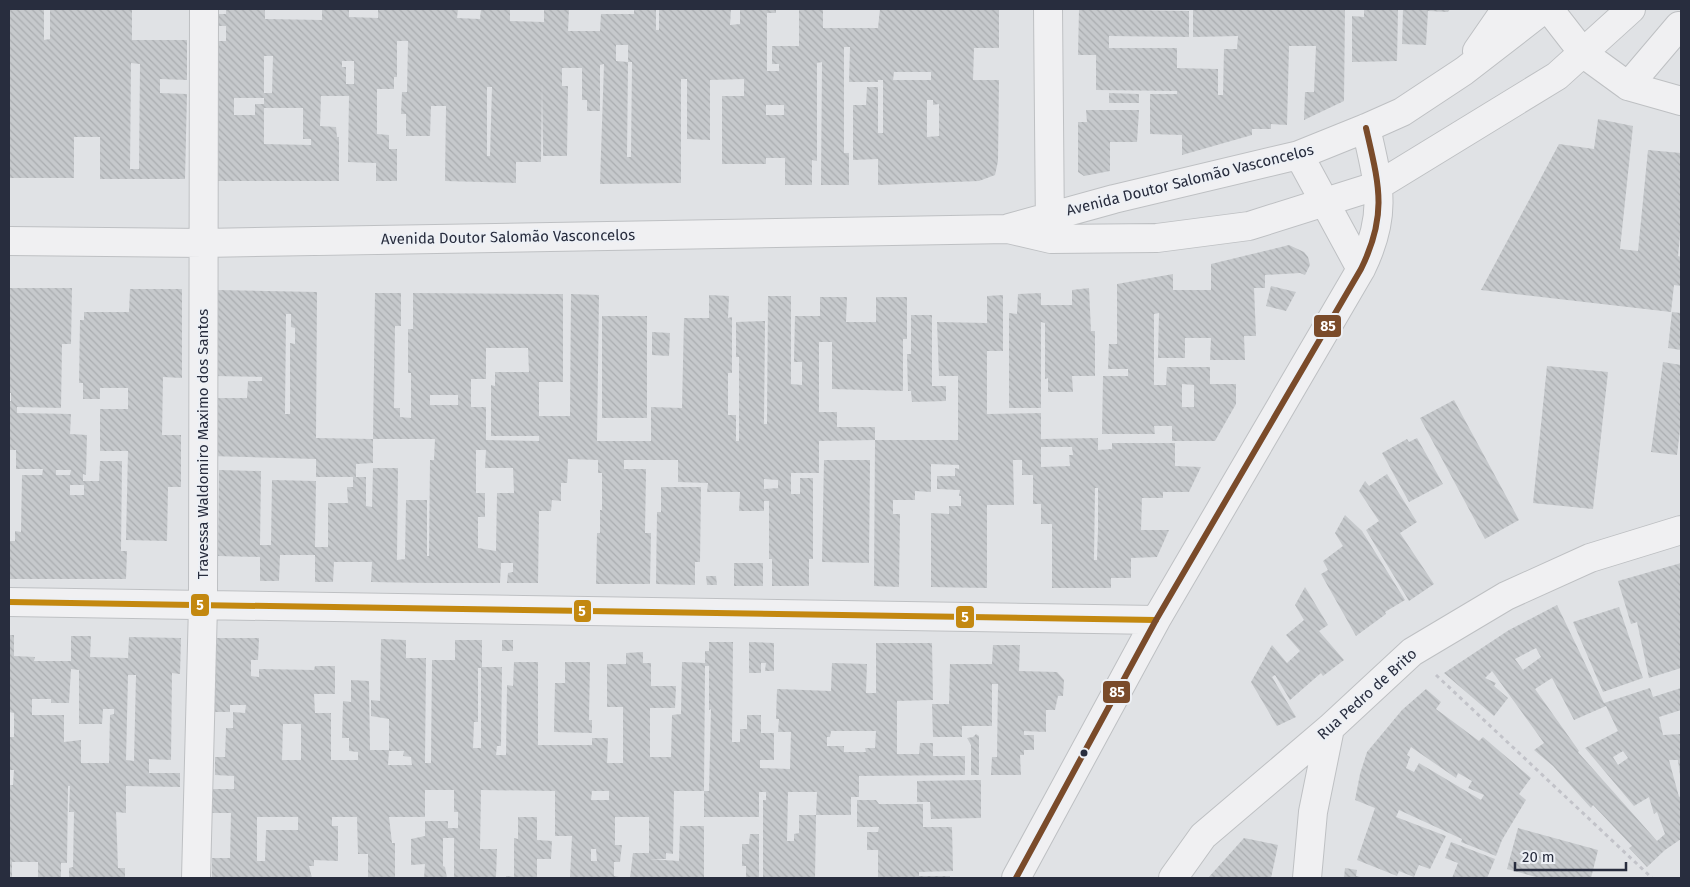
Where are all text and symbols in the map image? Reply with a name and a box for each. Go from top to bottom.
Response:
street label: Avenida Doutor Salomão Vasconcelos [1064,140,1316,220]
street label: Avenida Doutor Salomão Vasconcelos [381,226,635,248]
street label: Travessa Waldomiro Maximo dos Santos [194,309,212,579]
line badge: 85 [1313,314,1342,338]
text: 85 [1320,318,1336,335]
line badge: 5 [190,593,210,617]
text: 5 [196,597,204,614]
line badge: 5 [573,599,592,623]
text: 5 [578,603,586,620]
line badge: 5 [955,605,975,629]
text: 5 [961,609,969,626]
street label: Rua Pedro de Brito [1314,645,1420,743]
line badge: 85 [1102,680,1131,704]
text: 85 [1109,684,1125,701]
unlabelled marker [1079,748,1089,758]
scale bar [1515,840,1626,872]
text: 20 m [1522,848,1555,866]

